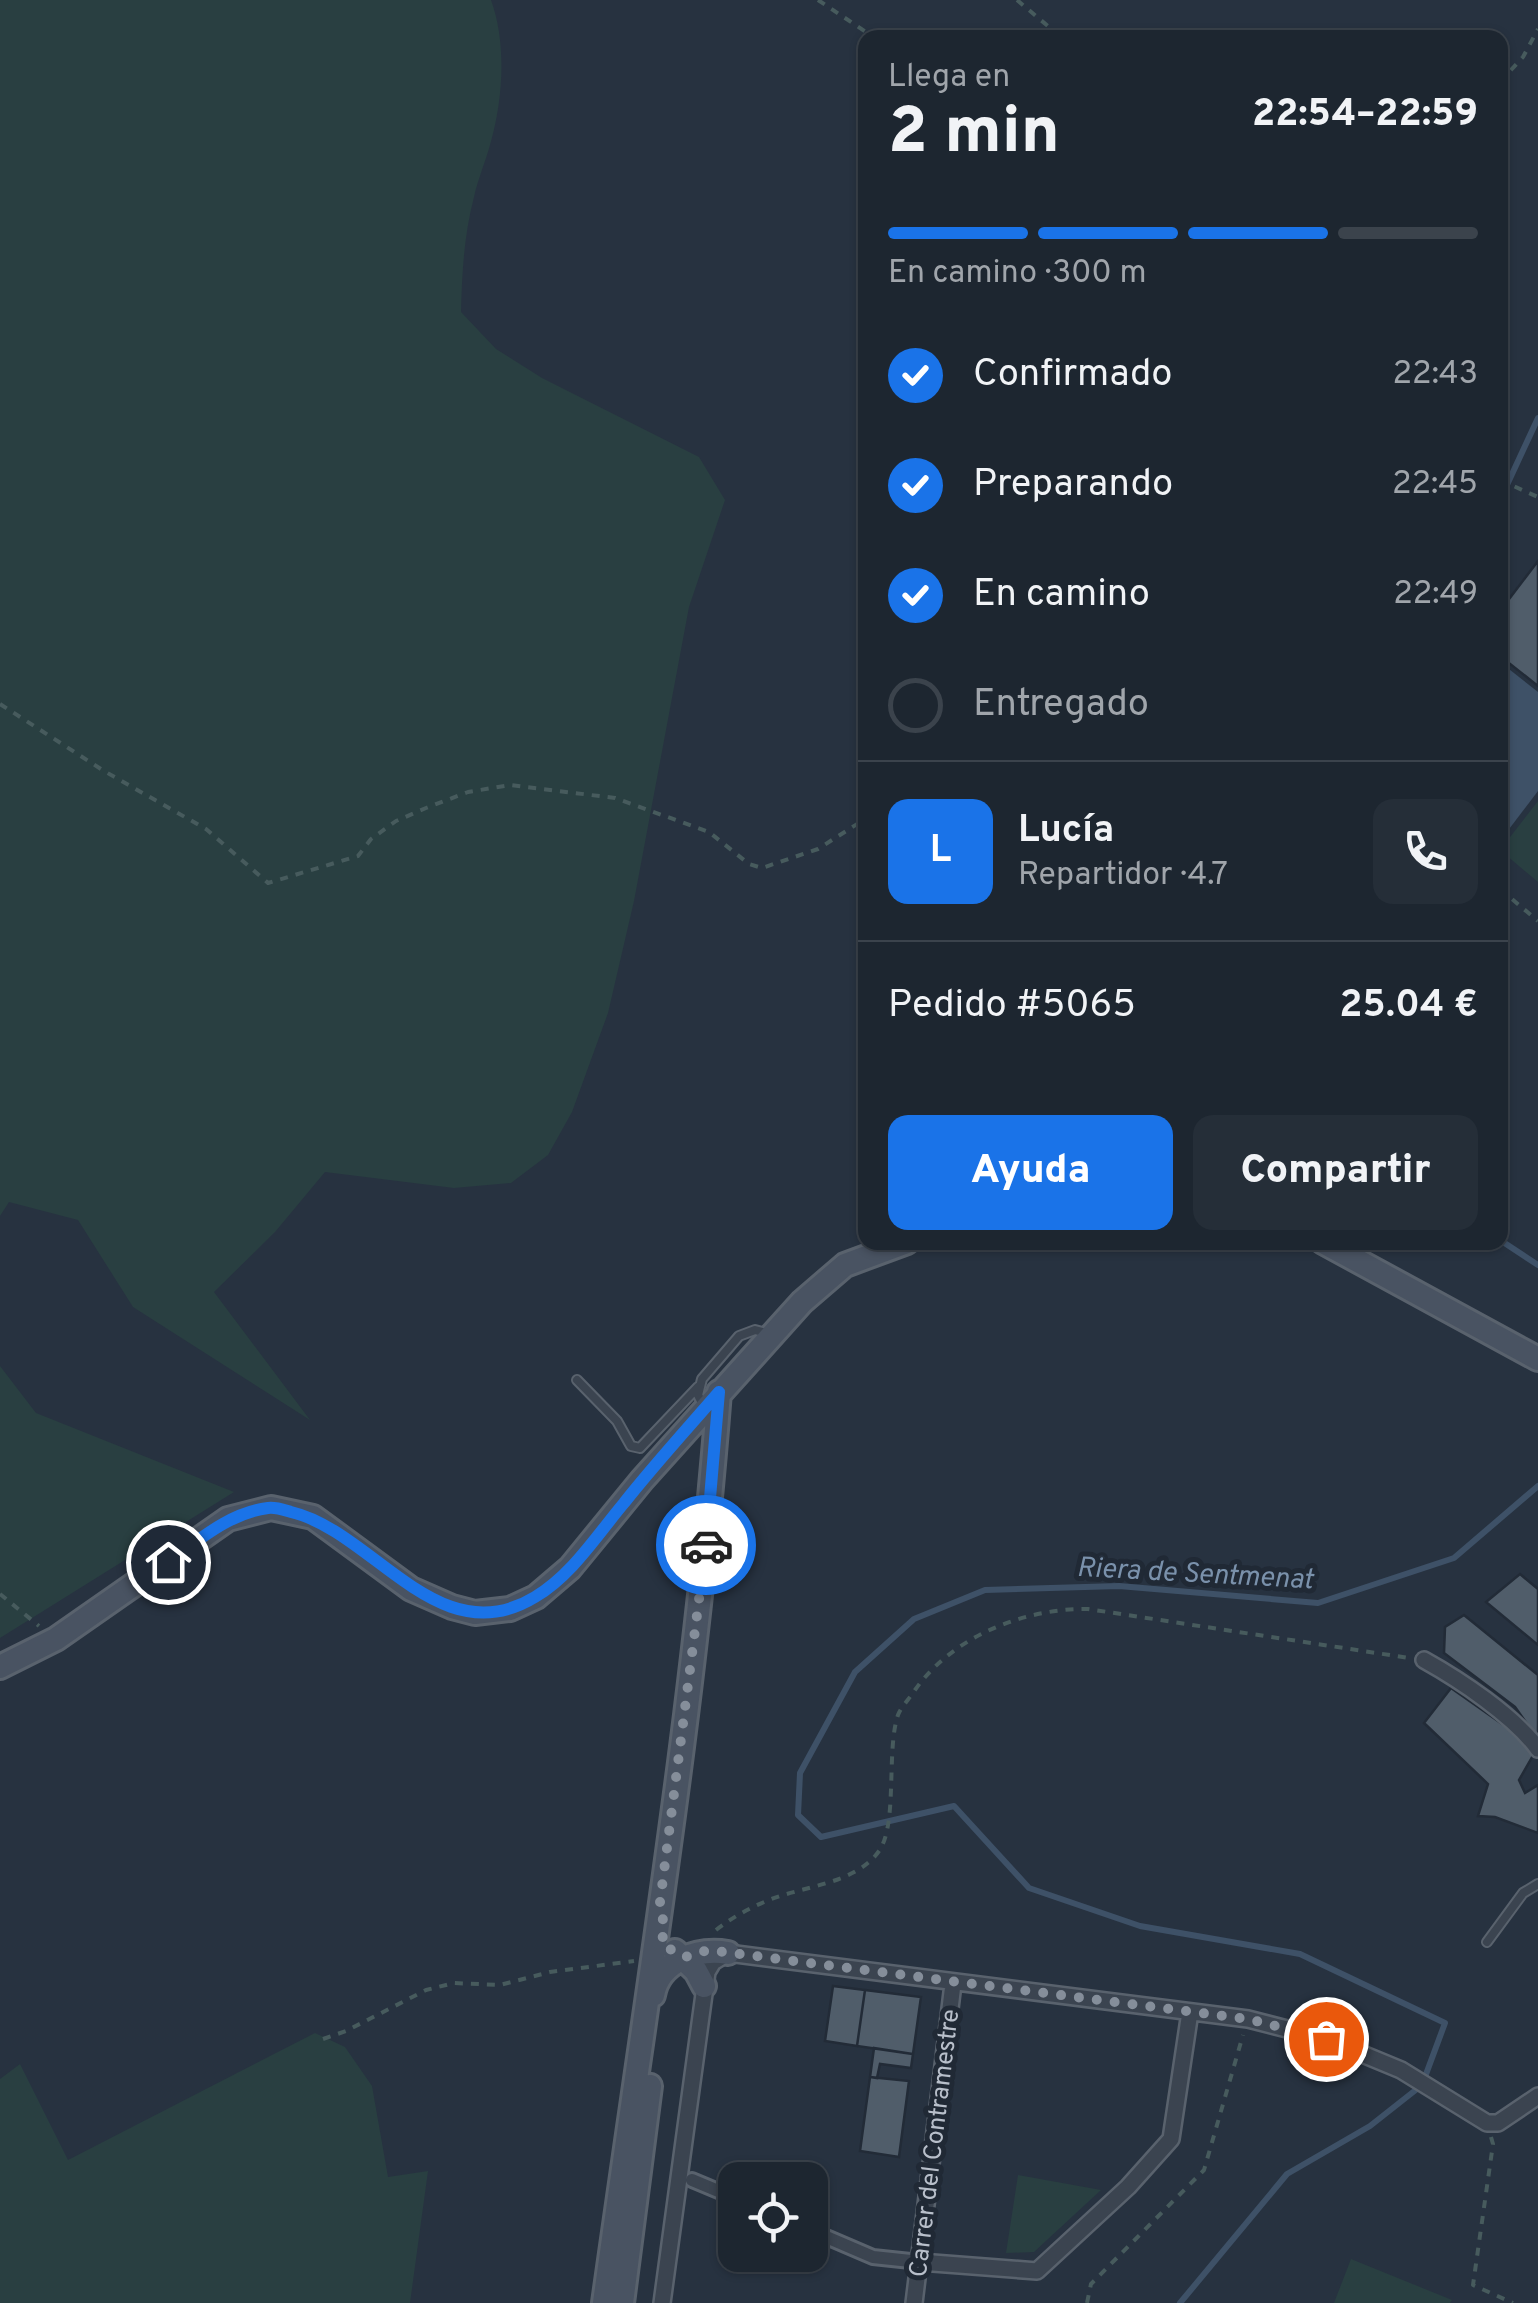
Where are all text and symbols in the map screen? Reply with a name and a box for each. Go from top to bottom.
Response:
text: Llega en [888,58,1010,98]
text: 22:54–22:59 [1252,91,1478,140]
text: 2 min [888,94,1060,176]
text: En camino · 300 m [888,254,1147,294]
icon: check [888,348,943,403]
text: Confirmado [973,351,1173,400]
text: 22:43 [1392,355,1478,395]
icon: check [888,458,943,513]
text: Preparando [973,461,1173,510]
text: 22:45 [1392,465,1478,505]
icon: check [888,568,943,623]
text: En camino [973,571,1150,620]
text: 22:49 [1393,575,1478,615]
text: Entregado [973,681,1149,730]
button: phone [1373,799,1478,904]
text: Lucía [1018,807,1114,856]
text: L [930,827,951,876]
text: Repartidor · 4.7 [1018,856,1228,896]
text: Pedido #5065 [888,982,1136,1031]
text: 25.04 € [1339,982,1478,1031]
button: Ayuda [888,1115,1173,1230]
button: Compartir [1193,1115,1478,1230]
courier [656,1495,756,1595]
icon: car [679,1518,734,1573]
pin [126,1520,211,1605]
icon: home [141,1535,196,1590]
water label: Riera de Sentmenat [1076,1551,1316,1599]
pin [1284,1997,1369,2082]
street label: Carrer del Contramestre [904,2008,968,2279]
icon: bag [1299,2012,1354,2067]
map controls [718,2162,828,2272]
button: locate [718,2162,828,2272]

